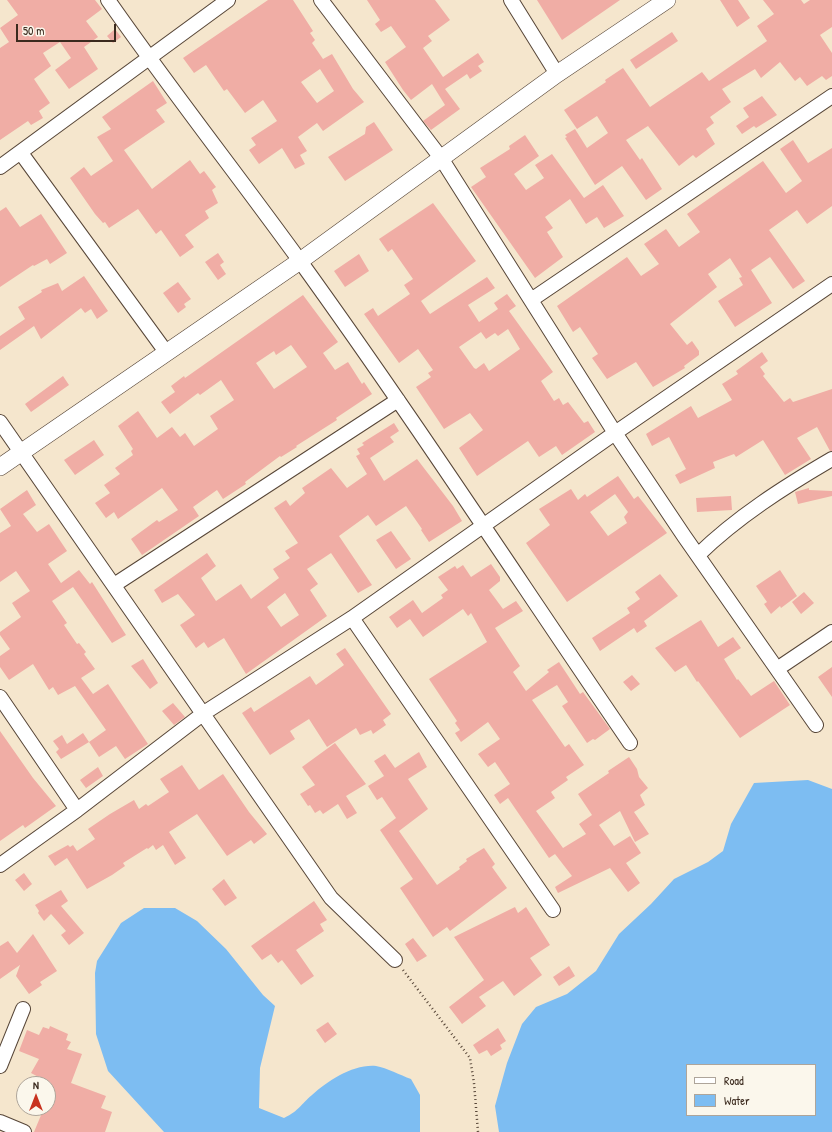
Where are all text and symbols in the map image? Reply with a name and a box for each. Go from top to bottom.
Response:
scale bar [18,16,118,42]
text: 50 m [23,22,44,39]
legend [686,1064,816,1116]
text: Road [724,1072,744,1089]
north arrow [16,1076,56,1116]
text: N [33,1078,39,1092]
text: Water [724,1092,750,1109]

